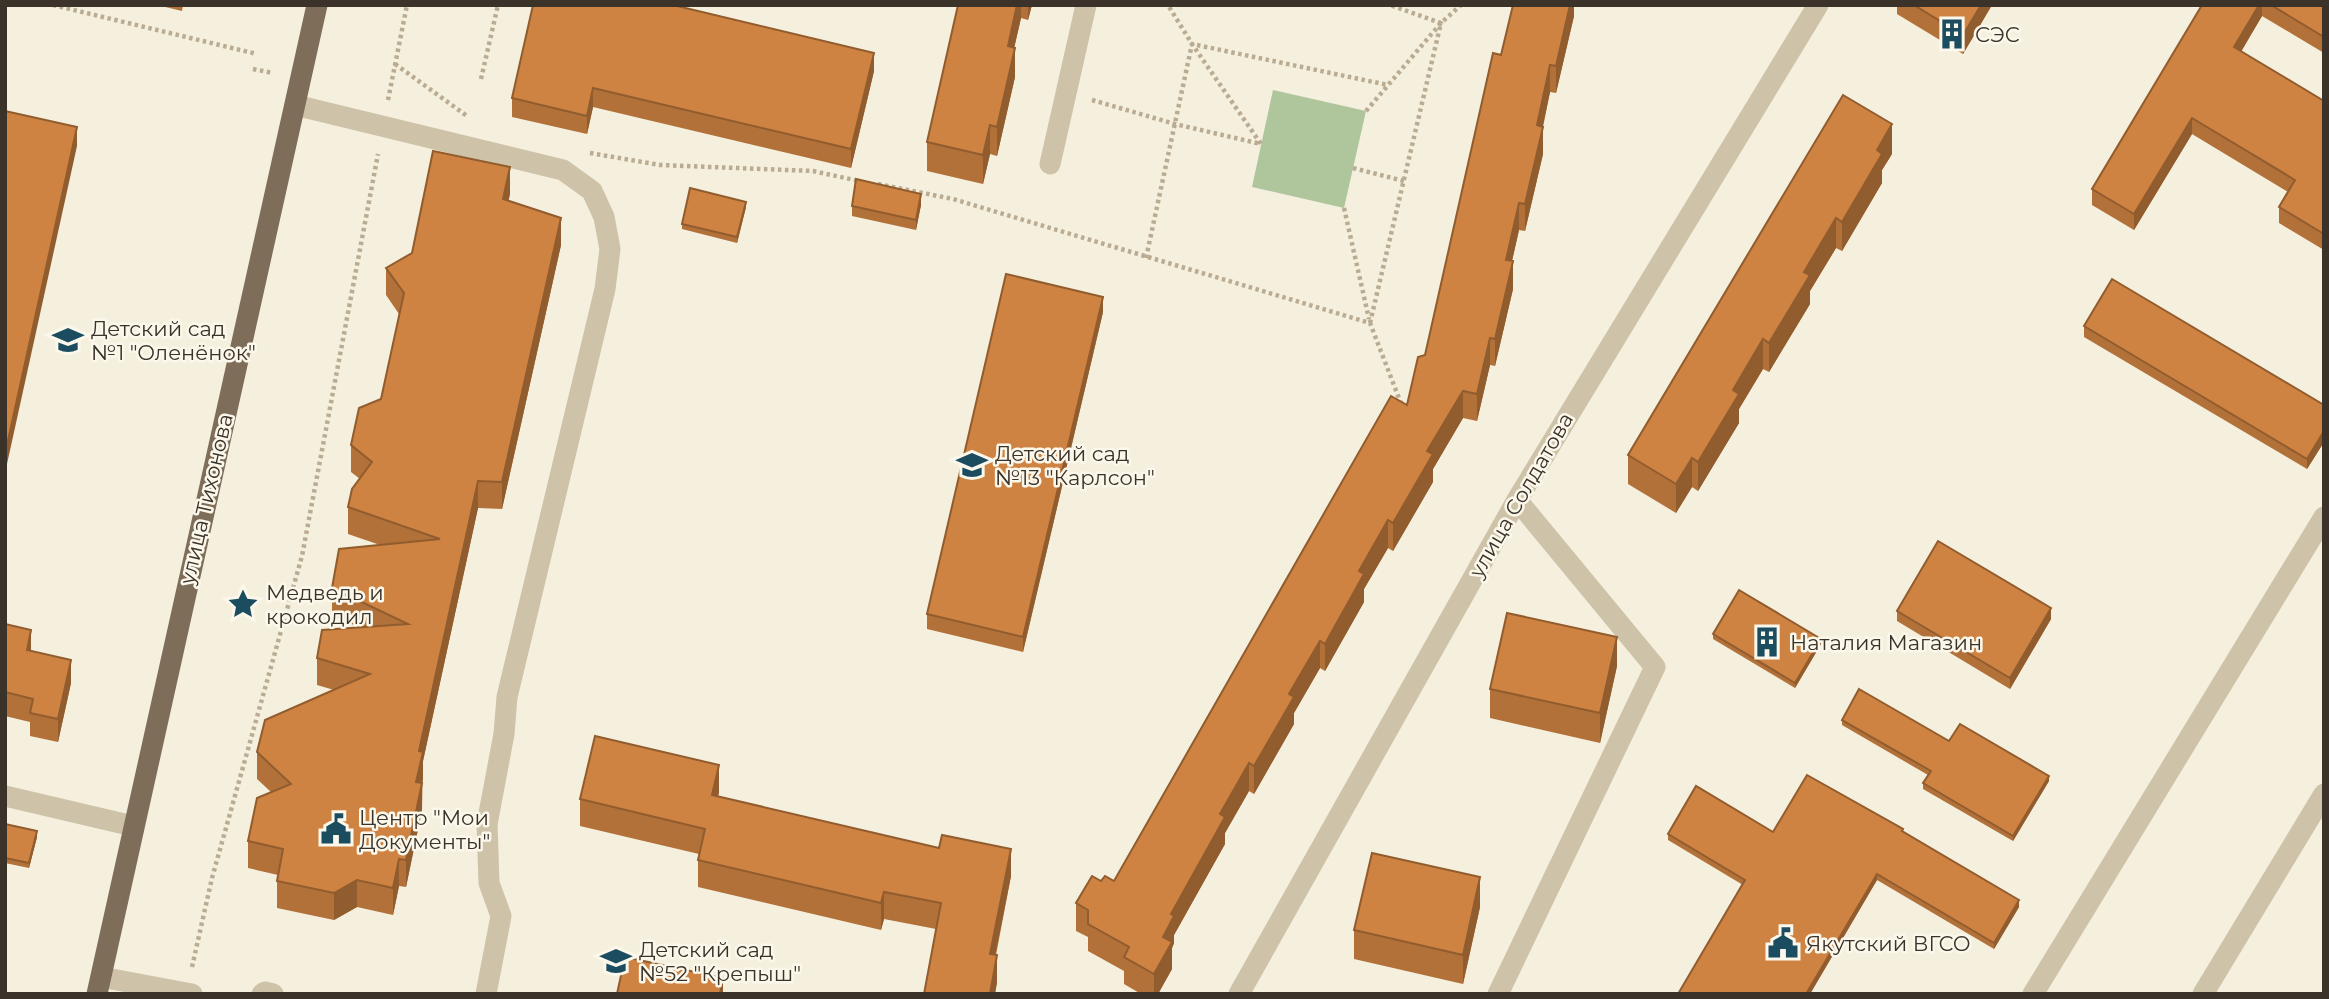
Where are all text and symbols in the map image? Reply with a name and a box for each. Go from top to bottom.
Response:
building icon: СЭС [1935,17,1969,51]
place label: СЭС [1975,22,2020,47]
place label: Детский сад №1 "Оленёнок" [91,316,256,365]
school or university icon: Детский сад №1 "Оленёнок" [51,323,85,357]
street label: улица Солдатова [1463,408,1578,583]
street label: улица Тихонова [174,411,238,588]
place label: Детский сад №13 "Карлсон" [995,441,1155,490]
school or university icon: Детский сад №13 "Карлсон" [955,448,989,482]
place label: Медведь и крокодил [266,580,384,629]
place icon: Медведь и крокодил [226,587,260,621]
building icon: Наталия Магазин [1750,625,1784,659]
place label: Наталия Магазин [1790,630,1982,655]
place label: Центр "Мои Документы" [359,805,490,854]
public building icon: Центр "Мои Документы" [319,812,353,846]
public building icon: Якутский ВГСО [1766,926,1800,960]
place label: Якутский ВГСО [1806,931,1971,956]
place label: Детский сад №52 "Крепыш" [639,937,801,986]
school or university icon: Детский сад №52 "Крепыш" [599,944,633,978]

